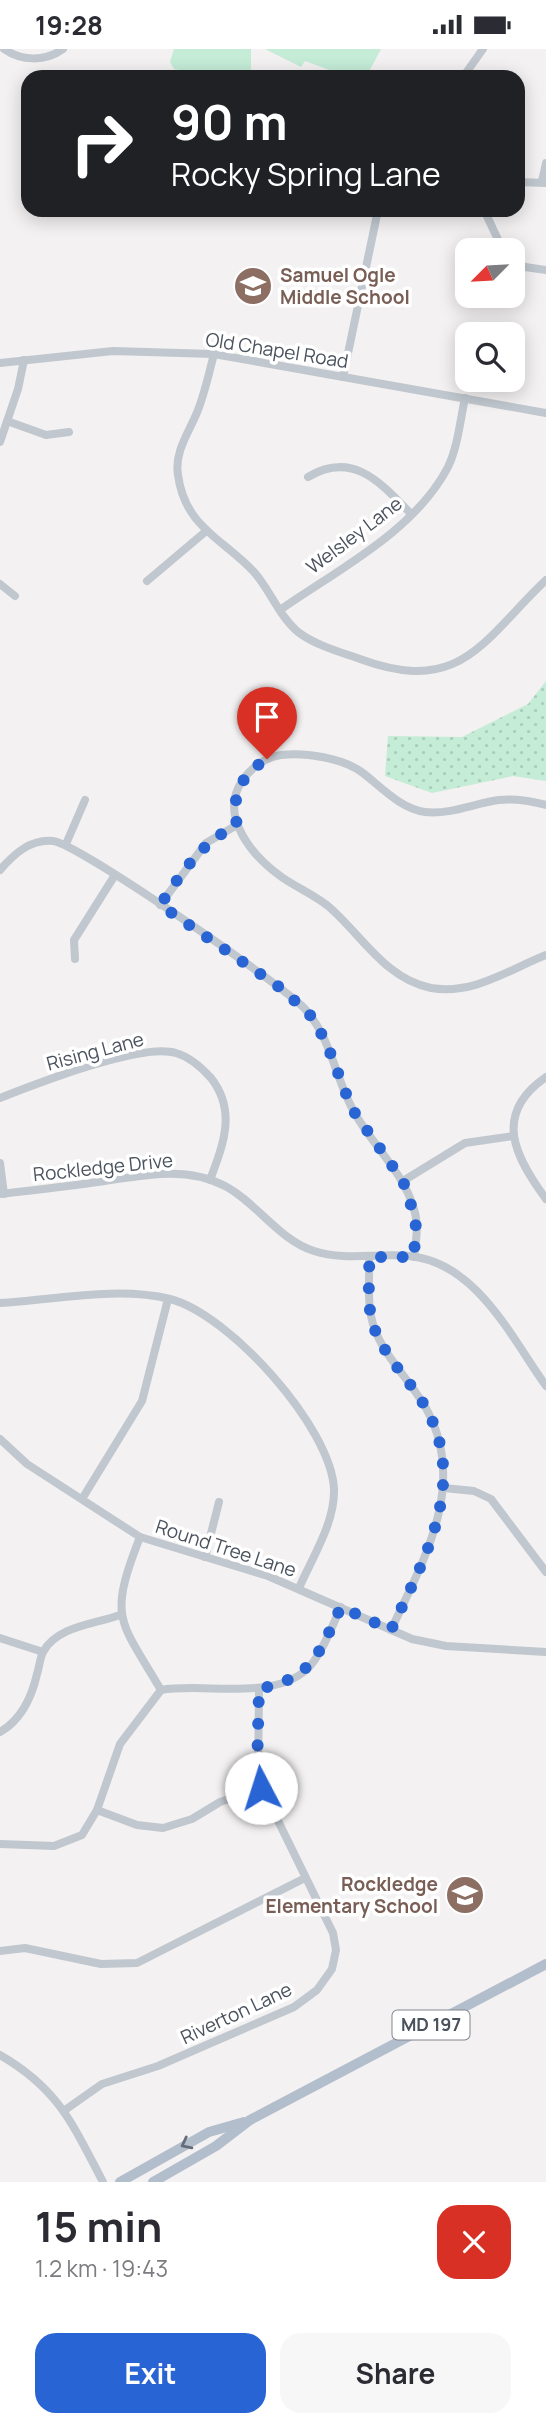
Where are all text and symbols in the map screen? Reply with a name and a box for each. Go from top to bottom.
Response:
text: 19:28 [35,7,103,43]
text: 90 m [171,88,288,155]
icon: right [56,98,147,189]
text: Rocky Spring Lane [171,152,441,196]
north arrow [455,238,525,308]
map controls [455,238,525,392]
place label: Samuel Ogle Middle School [280,262,410,310]
school or university icon: Samuel Ogle Middle School [232,265,274,307]
button: search [455,322,525,392]
street label: Old Chapel Road [204,326,350,374]
street label: Welsley Lane [301,490,407,580]
pin [237,687,297,759]
icon: arrive [248,698,286,736]
street label: Rising Lane [43,1026,147,1076]
street label: Rockledge Drive [32,1147,174,1187]
street label: Round Tree Lane [152,1513,300,1583]
position arrow [224,1751,298,1825]
place label: Rockledge Elementary School [265,1871,438,1919]
school or university icon: Rockledge Elementary School [444,1874,486,1916]
street label: Riverton Lane [176,1976,296,2050]
road number: MD 197 [392,2011,470,2039]
one-way arrow [181,2136,193,2149]
text: 15 min [35,2197,162,2255]
button: close [437,2205,511,2279]
text: 1.2 km · 19:43 [35,2252,168,2284]
button: Exit [35,2333,266,2413]
button: Share [280,2333,511,2413]

